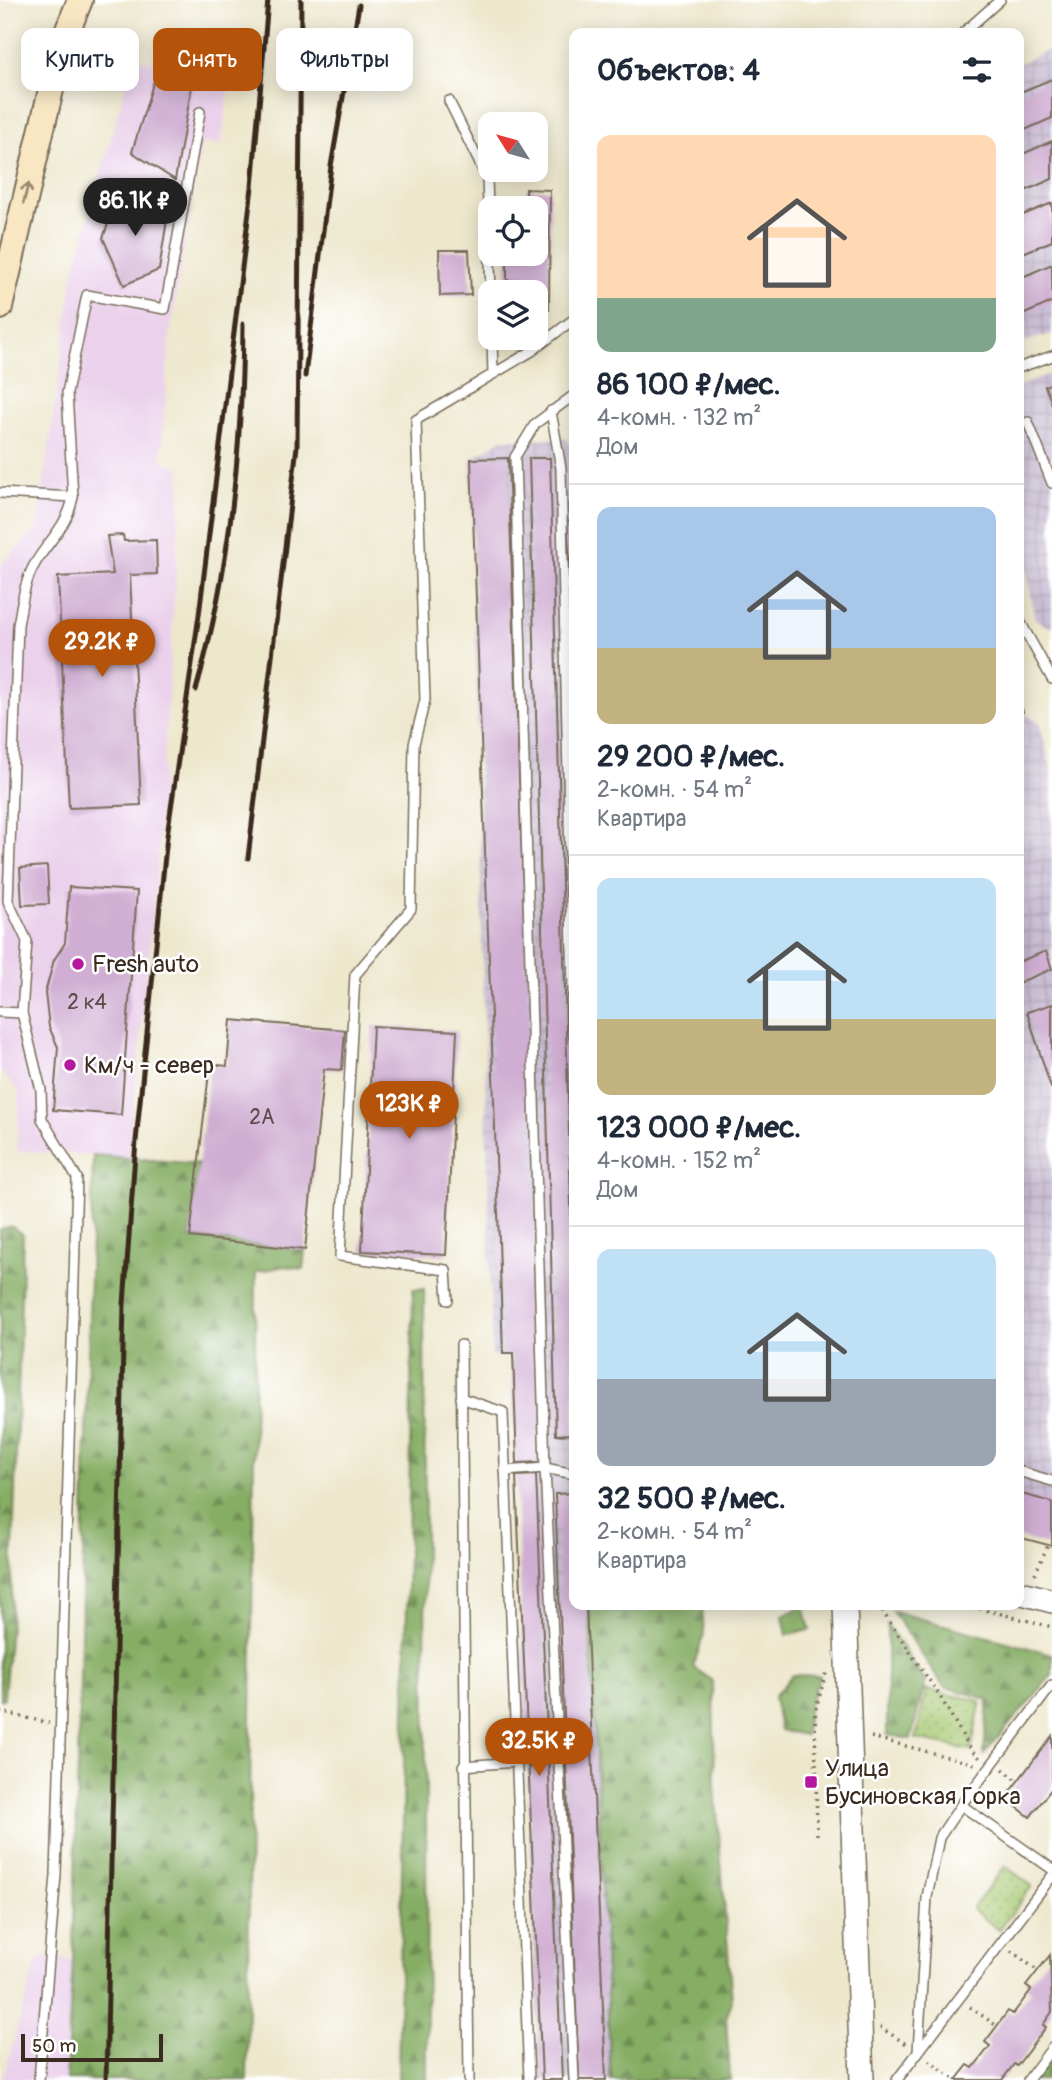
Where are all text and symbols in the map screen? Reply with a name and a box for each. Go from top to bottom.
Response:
chip: Купить [21,28,139,91]
chip: Снять [153,28,262,91]
chip: Фильтры [276,28,413,91]
icon: filters [958,51,996,89]
text: Объектов: 4 [597,52,760,89]
north arrow [478,112,548,182]
map controls [478,112,548,350]
pin: 86.1K ₽ [70,178,200,238]
icon: home [734,180,860,306]
one-way arrow [20,182,33,205]
text: 86.1K ₽ [99,186,171,215]
button: locate [478,196,548,266]
button: layers [478,280,548,350]
text: 86 100 ₽/мес. [597,366,780,403]
text: 4-комн. · 132 m² [597,403,761,432]
text: Дом [597,432,638,461]
icon: home [734,552,860,678]
pin: 29.2K ₽ [37,620,167,679]
text: 29.2K ₽ [64,627,140,656]
text: 29 200 ₽/мес. [597,738,785,775]
text: 2-комн. · 54 m² [597,775,752,804]
text: Квартира [597,804,686,833]
icon: home [734,923,860,1049]
place label: Fresh auto [92,950,199,979]
marker: Fresh auto [70,956,86,972]
house number: 2 к4 [67,989,107,1016]
place label: Км/ч - север [84,1051,214,1080]
marker: Км/ч - север [62,1057,78,1073]
pin: 123K ₽ [352,1082,466,1141]
text: 123K ₽ [376,1089,442,1118]
house number: 2А [249,1104,275,1131]
text: 123 000 ₽/мес. [597,1109,801,1146]
text: 4-комн. · 152 m² [597,1146,761,1175]
text: Дом [597,1175,638,1204]
icon: home [734,1294,860,1420]
text: 32 500 ₽/мес. [597,1480,786,1517]
text: 2-комн. · 54 m² [597,1517,752,1546]
text: Квартира [597,1546,686,1575]
pin: 32.5K ₽ [474,1718,604,1778]
text: 32.5K ₽ [501,1726,577,1755]
place label: Улица Бусиновская Горка [825,1754,1021,1811]
marker: Улица Бусиновская Горка [803,1774,819,1790]
scale bar [21,2031,163,2063]
text: 50 m [32,2034,76,2058]

